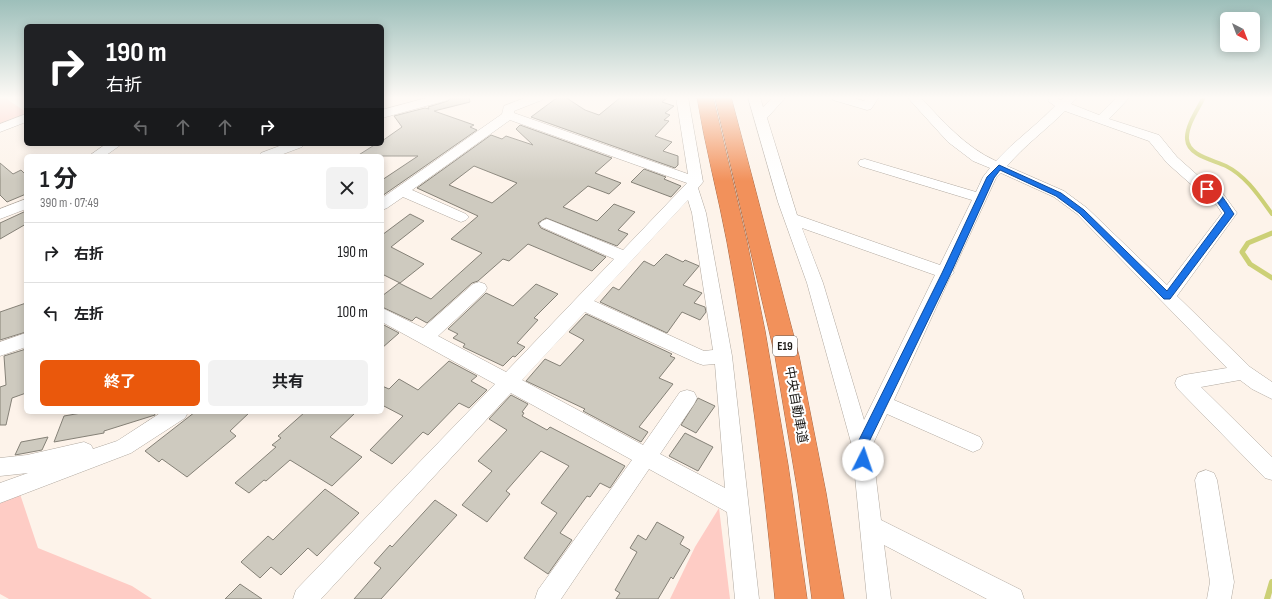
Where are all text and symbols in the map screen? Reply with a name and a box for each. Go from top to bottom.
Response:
north arrow [1220,12,1260,52]
map controls [1220,12,1260,52]
text: 190 m [106,36,167,69]
icon: right [40,40,92,92]
text: 右折 [106,75,142,96]
icon: left [130,116,152,138]
icon: ahead [172,116,194,138]
icon: ahead [214,116,236,138]
icon: right [256,116,278,138]
text: 1 分 [40,165,77,194]
button: close [326,167,368,209]
pin [1190,172,1224,206]
icon: arrive [1196,178,1218,200]
text: 390 m · 07:49 [40,195,99,211]
icon: right [40,242,62,264]
text: 190 m [337,243,368,262]
text: 右折 [74,245,104,264]
icon: left [40,302,62,324]
text: 100 m [337,303,368,322]
text: 左折 [74,305,104,324]
road number: E19 [773,336,797,356]
button: 終了 [40,360,200,406]
button: 共有 [208,360,368,406]
street label: 中央自動車道 [781,365,811,445]
position arrow [842,439,884,481]

